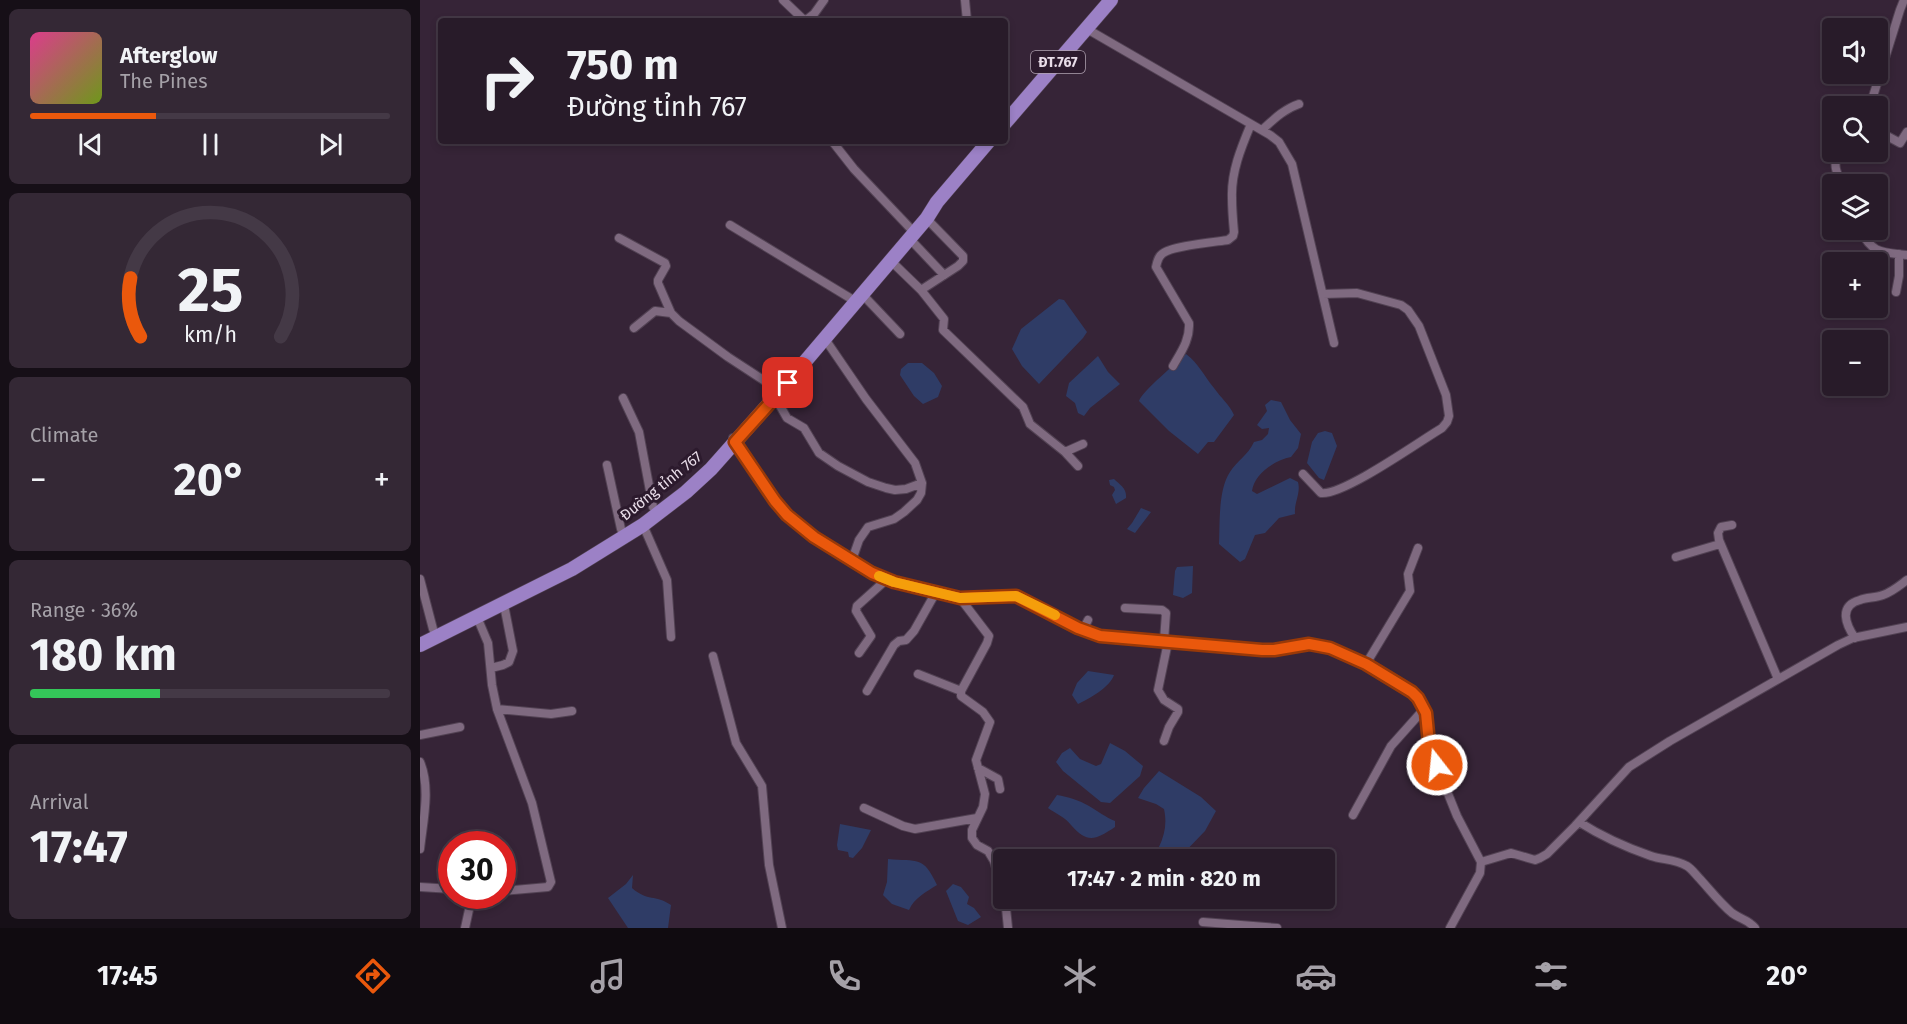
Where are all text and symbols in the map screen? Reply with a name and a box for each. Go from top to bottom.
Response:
map controls [1822,18,1888,396]
button: sound [1822,18,1888,84]
text: 750 m [567,40,679,90]
text: Afterglow [120,42,217,69]
icon: right [468,42,546,120]
road number: ĐT.767 [1031,51,1085,73]
text: The Pines [120,69,207,93]
text: Đường tỉnh 767 [567,91,747,123]
button: search [1822,96,1888,162]
icon: previous [74,128,107,161]
icon: pause [194,128,227,161]
icon: next [314,128,347,161]
button: layers [1822,174,1888,240]
button: + [1822,252,1888,318]
text: 25 [177,253,243,328]
text: km/h [183,323,237,349]
button: − [1822,330,1888,396]
pin [762,357,813,408]
icon: arrive [771,366,804,399]
text: Climate [30,423,98,447]
street label: Đường tỉnh 767 [617,447,706,524]
text: 20° [173,453,247,507]
text: − [30,460,47,500]
text: + [374,460,390,500]
text: Range · 36% [30,598,138,622]
text: 180 km [30,628,177,682]
position arrow [1405,733,1469,797]
text: Arrival [30,790,89,814]
text: 17:47 [30,820,128,874]
speed limit sign: 30 [438,831,516,909]
text: 17:47 · 2 min · 820 m [1067,865,1261,892]
icon: directions [352,955,394,997]
icon: music [587,955,629,997]
icon: phone [823,955,865,997]
icon: climate [1059,955,1101,997]
icon: car [1295,955,1337,997]
icon: filters [1530,955,1572,997]
text: 17:45 [97,960,158,992]
text: 20° [1766,960,1810,992]

